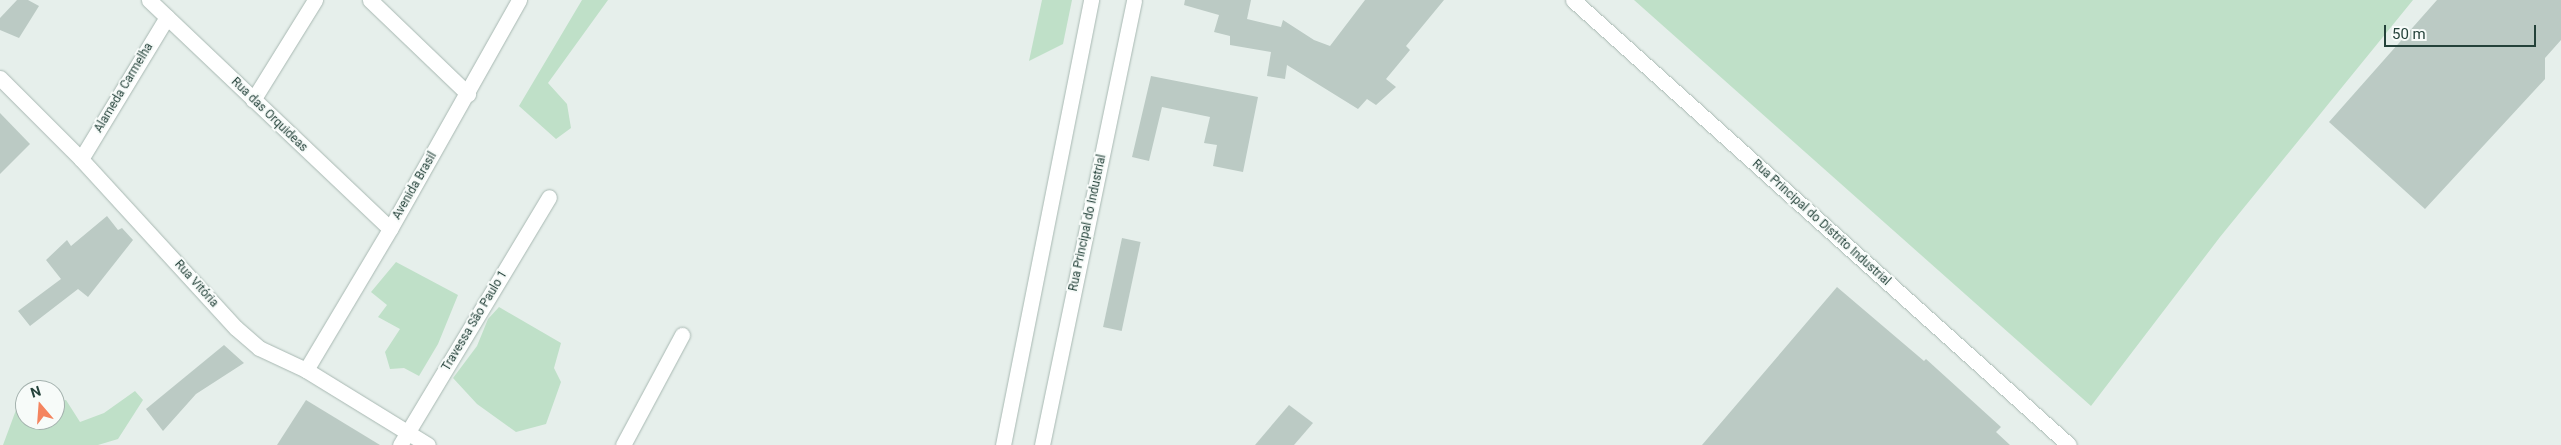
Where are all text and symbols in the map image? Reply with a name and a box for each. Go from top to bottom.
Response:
scale bar [2386,15,2538,47]
text: 50 m [2392,25,2426,43]
street label: Alameda Carmelha [92,41,156,135]
street label: Rua das Orquideas [228,75,310,155]
street label: Avenida Brasil [390,150,440,222]
street label: Rua Principal do Industrial [1066,153,1110,293]
street label: Rua Principal do Distrito Industrial [1749,157,1893,289]
street label: Rua Vitória [171,258,221,310]
street label: Travessa São Paulo 1 [439,268,511,374]
north arrow [15,380,65,430]
text: N [28,383,43,401]

